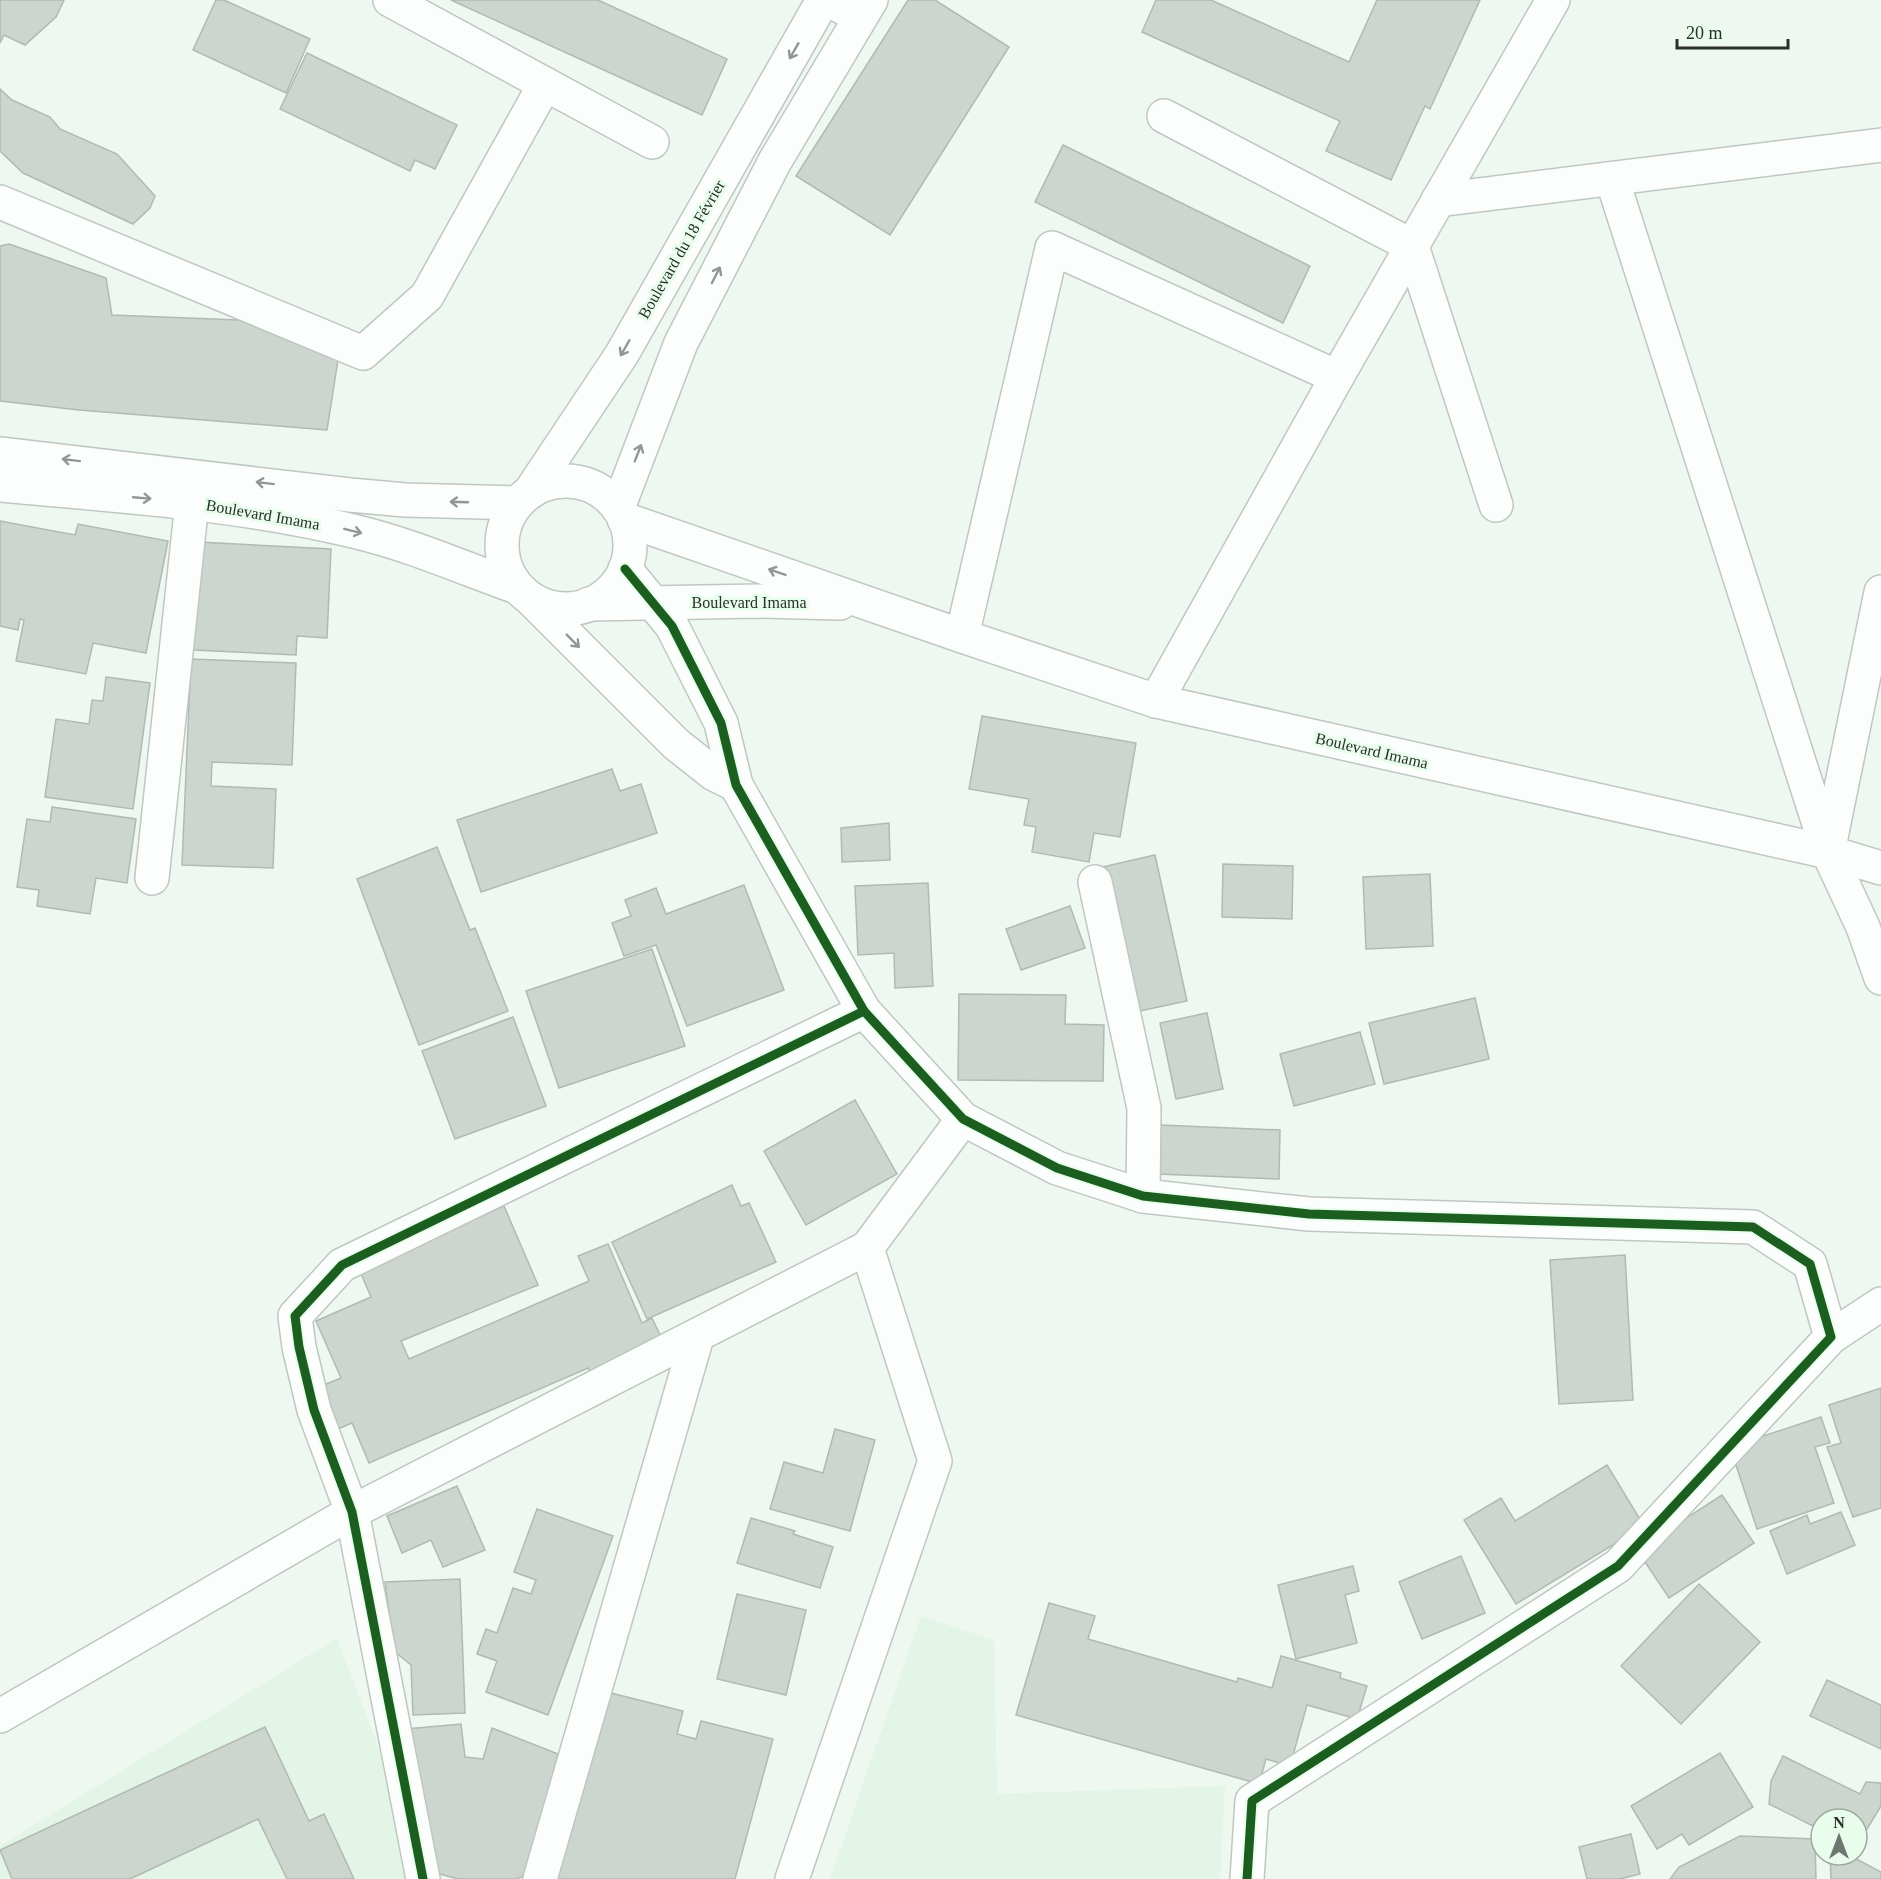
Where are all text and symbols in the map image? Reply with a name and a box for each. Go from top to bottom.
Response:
scale bar [1677,12,1788,50]
text: 20 m [1686,23,1723,43]
one-way arrow [788,42,800,59]
street label: Boulevard du 18 Février [635,177,728,321]
one-way arrow [710,267,722,284]
one-way arrow [619,339,631,356]
one-way arrow [634,445,645,463]
one-way arrow [62,454,82,465]
one-way arrow [255,478,275,489]
one-way arrow [131,493,151,504]
street label: Boulevard Imama [205,496,321,533]
one-way arrow [449,496,469,507]
one-way arrow [343,526,362,537]
one-way arrow [768,565,787,576]
street label: Boulevard Imama [691,594,807,611]
one-way arrow [566,634,581,648]
street label: Boulevard Imama [1314,729,1430,772]
north arrow [1809,1807,1869,1867]
text: N [1833,1814,1845,1831]

